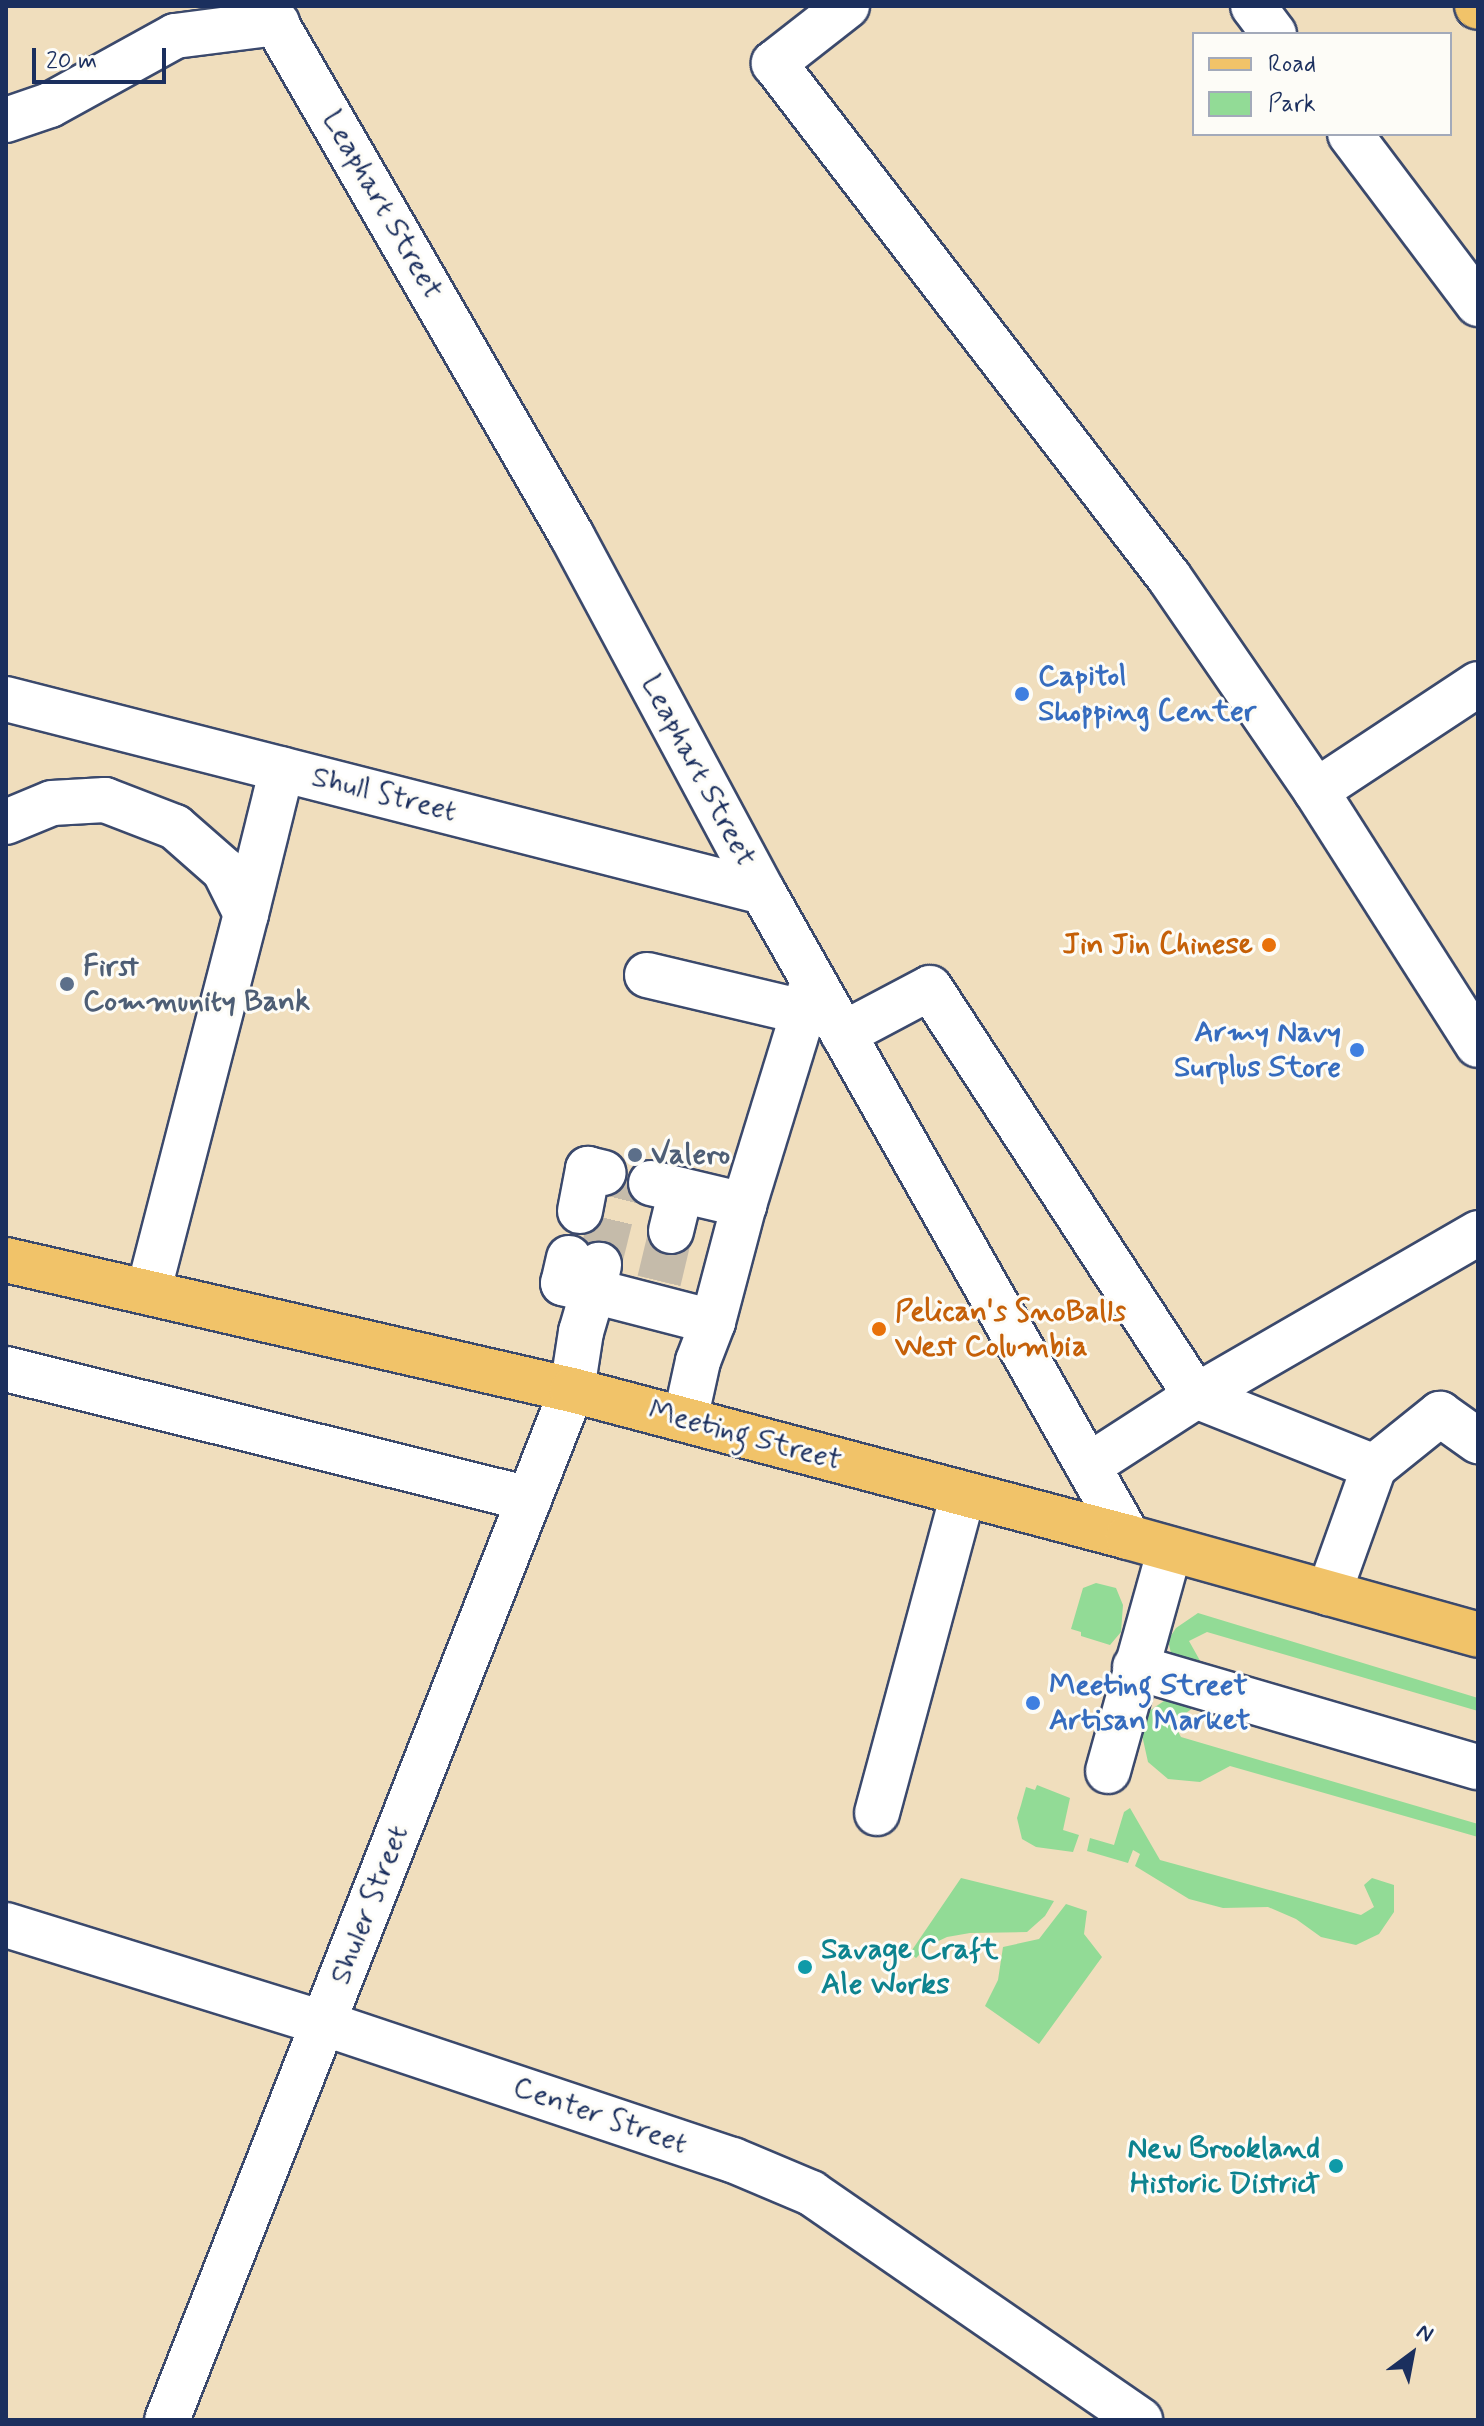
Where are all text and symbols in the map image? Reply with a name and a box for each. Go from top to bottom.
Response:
scale bar [36,32,170,82]
legend [1192,32,1452,136]
text: 20 m [46,46,97,77]
text: Road [1268,49,1316,80]
text: Park [1268,89,1316,120]
street label: Leaphart Street [314,105,450,305]
place label: Capitol Shopping Center [1038,659,1251,730]
street label: Leaphart Street [633,670,763,872]
marker: Capitol Shopping Center [1013,685,1031,703]
street label: Shull Street [305,759,463,831]
place label: Jin Jin Chinese [1046,927,1253,963]
marker: Jin Jin Chinese [1260,936,1278,954]
place label: First Community Bank [83,949,310,1020]
marker: First Community Bank [58,975,76,993]
place label: Army Navy Surplus Store [1179,1015,1341,1086]
marker: Army Navy Surplus Store [1348,1041,1366,1059]
place label: Valero [651,1137,730,1173]
marker: Valero [626,1146,644,1164]
place label: Pelican's SnoBalls West Columbia [895,1294,1121,1364]
marker: Pelican's SnoBalls West Columbia [870,1320,888,1338]
street label: Meeting Street [645,1393,845,1479]
place label: Meeting Street Artisan Market [1049,1668,1254,1738]
marker: Meeting Street Artisan Market [1024,1694,1042,1712]
street label: Shuler Street [322,1818,418,1992]
place label: Savage Craft Ale Works [821,1932,998,2002]
marker: Savage Craft Ale Works [796,1958,814,1976]
street label: Center Street [506,2069,694,2163]
place label: New Brookland Historic District [1128,2131,1320,2202]
marker: New Brookland Historic District [1327,2157,1345,2175]
north arrow [1372,2314,1452,2394]
text: N [1411,2318,1438,2349]

